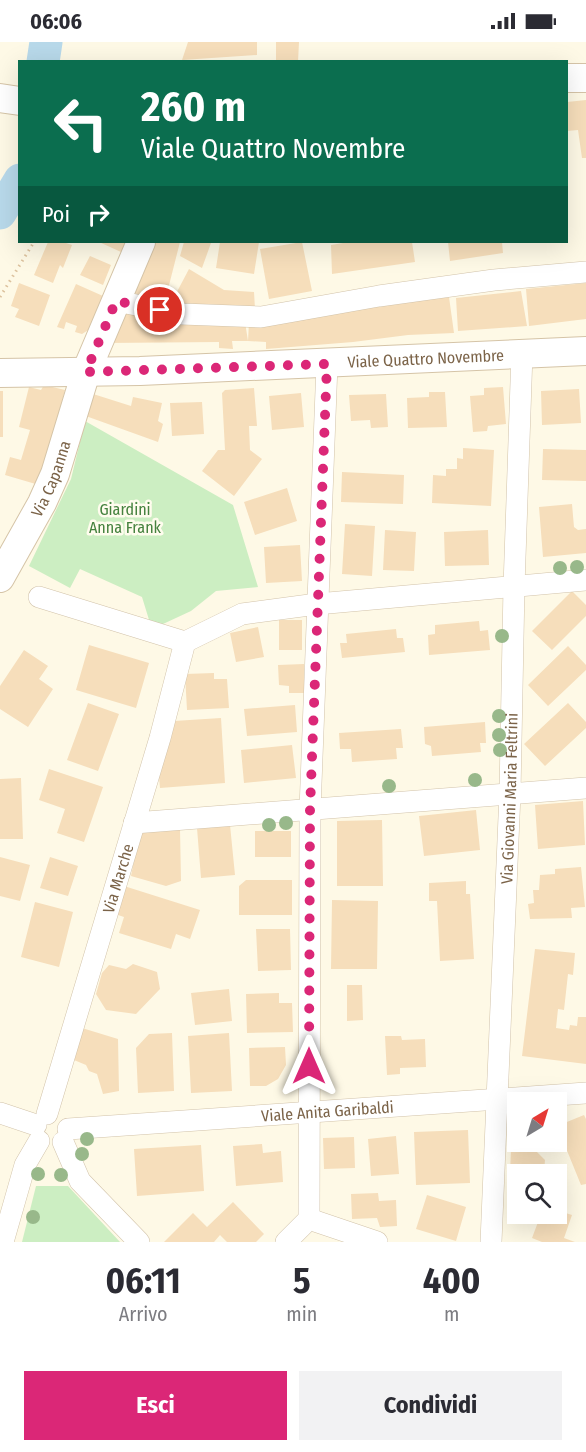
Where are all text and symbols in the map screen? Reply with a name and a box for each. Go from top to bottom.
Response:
text: 06:06 [30,8,82,35]
text: 260 m [141,82,246,132]
icon: left [42,84,120,162]
text: Viale Quattro Novembre [141,133,405,165]
icon: right [82,198,115,231]
text: Poi [42,201,70,228]
pin [134,284,185,335]
icon: arrive [143,293,176,326]
street label: Viale Quattro Novembre [347,346,505,372]
street label: Via Capanna [27,438,75,520]
park label: Giardini Anna Frank [89,500,162,537]
street label: Via Giovanni Maria Feltrini [497,713,522,884]
street label: Via Marche [99,842,138,915]
position arrow [277,1034,341,1098]
north arrow [507,1092,567,1152]
map controls [507,1092,567,1224]
street label: Viale Anita Garibaldi [260,1097,394,1126]
button: search [507,1164,567,1224]
text: 06:11 [105,1259,181,1303]
text: 5 [293,1259,311,1303]
text: 400 [423,1259,481,1303]
text: Arrivo [119,1302,168,1326]
text: min [286,1302,317,1326]
text: m [444,1302,459,1326]
button: Esci [24,1371,287,1440]
button: Condividi [299,1371,562,1440]

